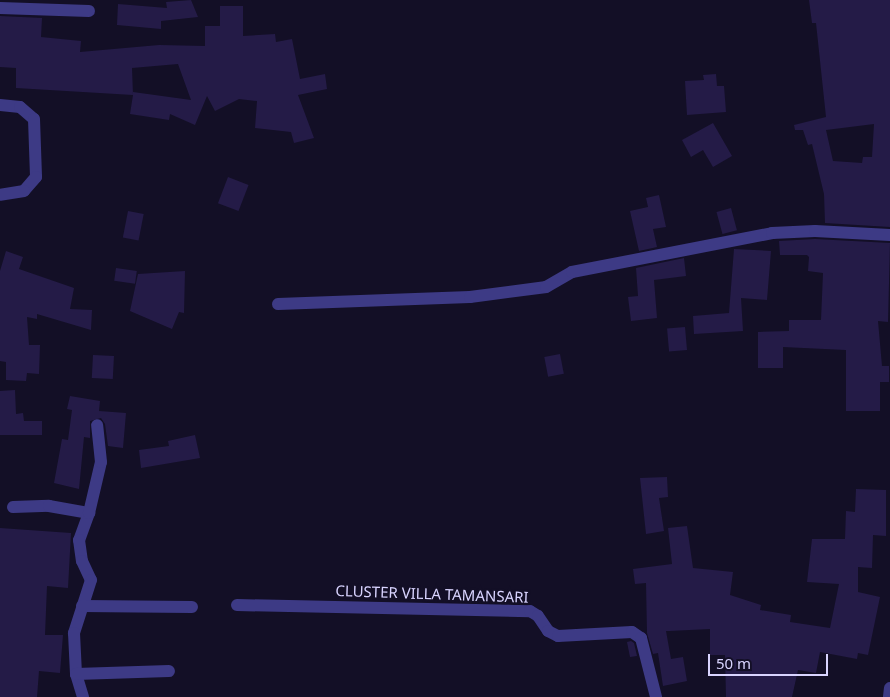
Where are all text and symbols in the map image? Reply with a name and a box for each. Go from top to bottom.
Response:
street label: CLUSTER VILLA TAMANSARI [335,582,529,606]
scale bar [710,644,830,676]
text: 50 m [716,653,751,673]

